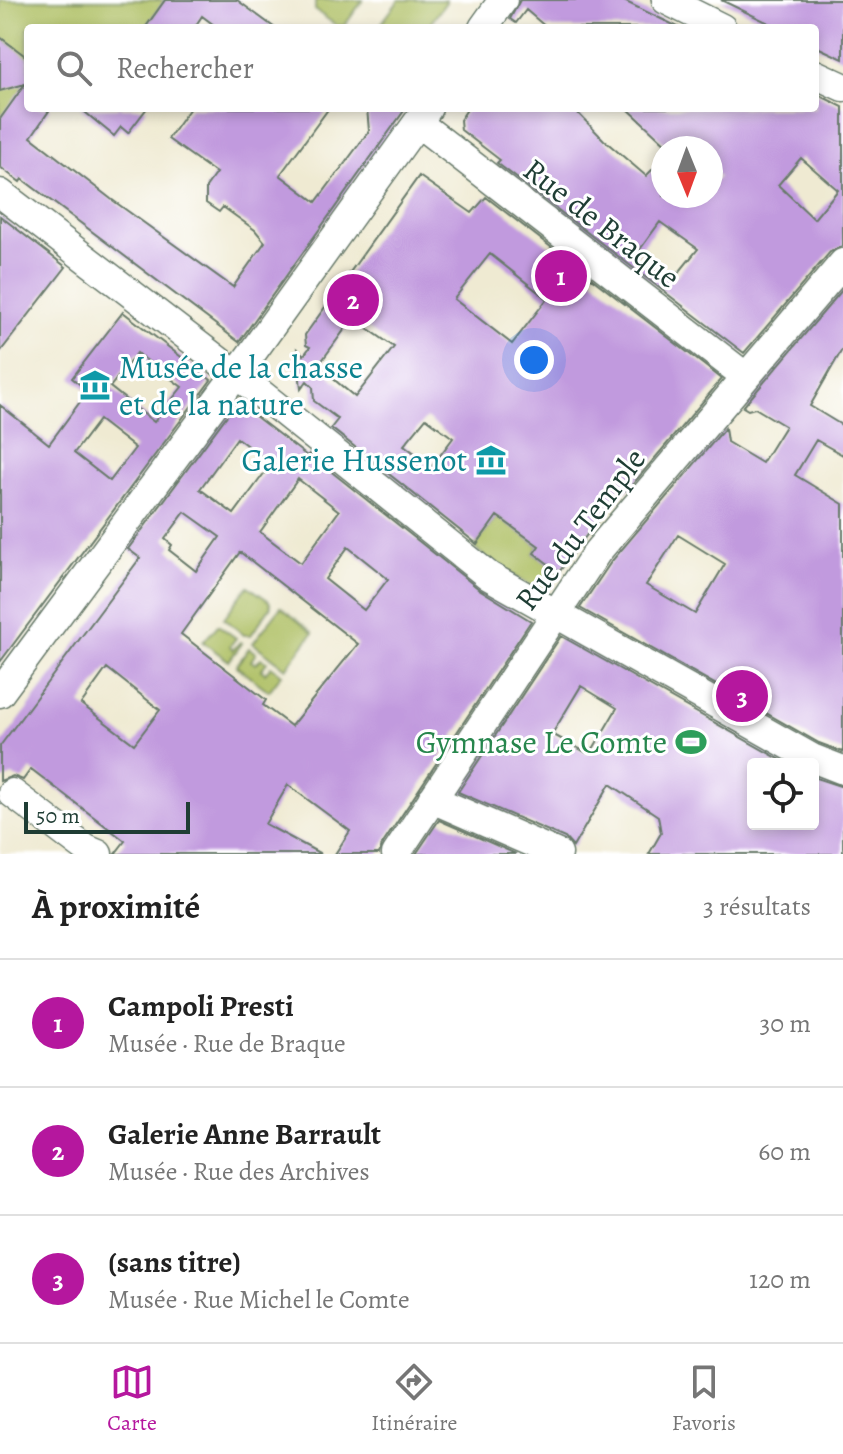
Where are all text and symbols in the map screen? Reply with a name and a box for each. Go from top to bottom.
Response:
search box [24,24,819,112]
icon: search [52,46,96,90]
text: Rechercher [116,48,254,88]
north arrow [651,136,723,208]
street label: Rue de Braque [514,148,690,298]
pin: 1 [535,246,587,306]
pin: 2 [327,270,379,330]
your location [514,340,554,380]
place label: Musée de la chasse et de la nature [119,345,363,426]
museum icon: Musée de la chasse et de la nature [78,368,112,402]
place label: Galerie Hussenot [241,438,467,482]
street label: Rue du Temple [504,439,656,619]
museum icon: Galerie Hussenot [474,443,508,477]
pin: 3 [716,666,768,726]
place label: Gymnase Le Comte [416,720,667,764]
sports icon: Gymnase Le Comte [674,725,708,759]
map controls [747,758,819,830]
button: locate [747,758,819,830]
scale bar [24,798,190,834]
text: 50 m [36,801,80,831]
text: À proximité [32,883,200,930]
text: 3 résultats [703,889,811,924]
text: Campoli Presti [108,986,294,1026]
text: 1 [53,1006,63,1041]
text: 30 m [760,1006,811,1041]
text: Musée · Rue de Braque [108,1026,346,1061]
text: Galerie Anne Barrault [108,1114,381,1154]
text: 2 [52,1134,64,1169]
text: 60 m [758,1134,811,1169]
text: Musée · Rue des Archives [108,1154,370,1189]
text: (sans titre) [108,1242,241,1282]
text: 3 [52,1262,64,1297]
text: 120 m [749,1262,811,1297]
text: Musée · Rue Michel le Comte [108,1282,410,1317]
tab: Carte [107,1360,157,1438]
tab: Itinéraire [371,1360,457,1438]
tab: Favoris [672,1360,736,1438]

